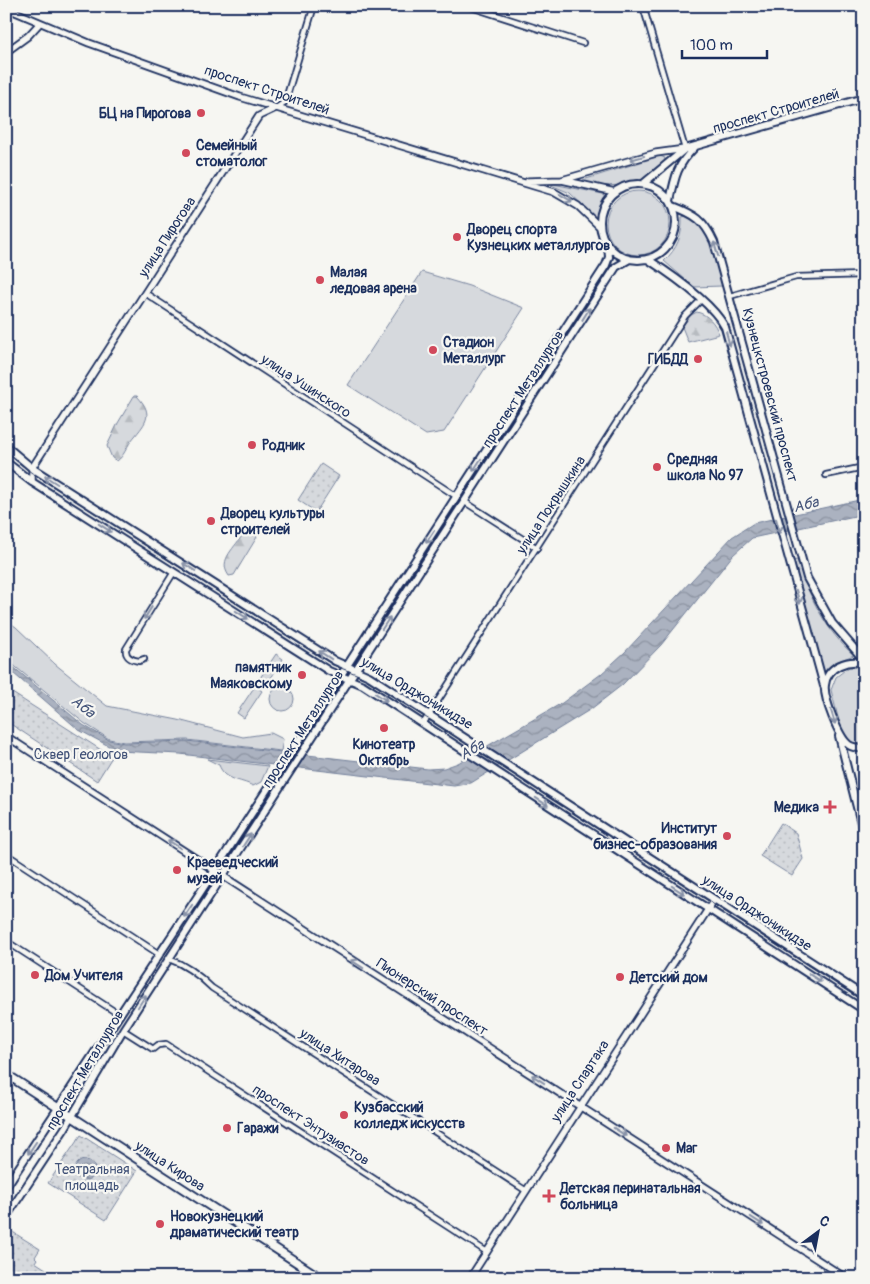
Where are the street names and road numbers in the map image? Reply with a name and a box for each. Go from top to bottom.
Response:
street label: проспект Строителей [202,62,332,118]
street label: проспект Строителей [711,85,841,137]
street label: улица Пирогова [134,194,199,281]
street label: Кузнецкстроевский проспект [739,306,801,484]
street label: проспект Металлургов [479,327,567,451]
street label: улица Ушинского [257,350,354,422]
street label: улица Покрышкина [512,453,589,558]
street label: улица Орджоникидзе [357,652,476,733]
street label: проспект Металлургов [259,667,347,791]
street label: улица Орджоникидзе [698,871,815,955]
street label: Пионерский проспект [373,955,491,1039]
street label: проспект Металлургов [43,1007,128,1133]
street label: улица Хитарова [296,1024,384,1089]
street label: улица Спартака [547,1037,613,1126]
street label: проспект Энтузиастов [249,1081,373,1169]
street label: улица Кирова [131,1137,208,1195]

